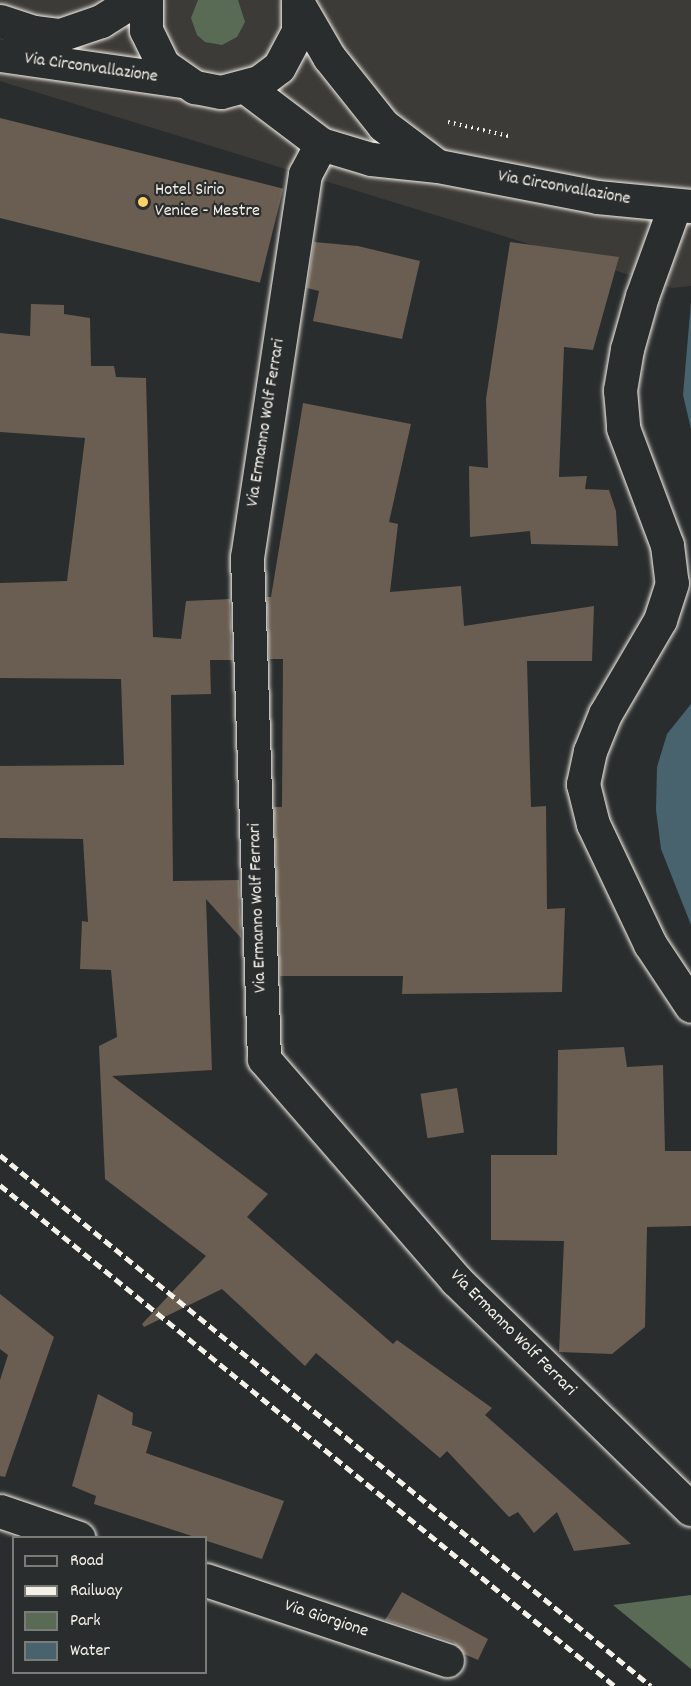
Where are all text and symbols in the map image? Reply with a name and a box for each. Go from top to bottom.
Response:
street label: Via Circonvallazione [23,49,159,89]
street label: Via Circonvallazione [496,167,632,211]
place label: Hotel Sirio Venice - Mestre [155,181,260,224]
marker: Hotel Sirio Venice - Mestre [136,195,150,209]
street label: Via Ermanno Wolf Ferrari [243,337,291,509]
street label: Via Ermanno Wolf Ferrari [245,823,273,993]
street label: Via Ermanno Wolf Ferrari [444,1266,580,1402]
legend [12,1536,207,1674]
text: Road [70,1549,104,1574]
text: Railway [70,1579,122,1604]
street label: Via Giorgione [281,1596,371,1644]
text: Park [70,1609,101,1634]
text: Water [70,1639,110,1664]

